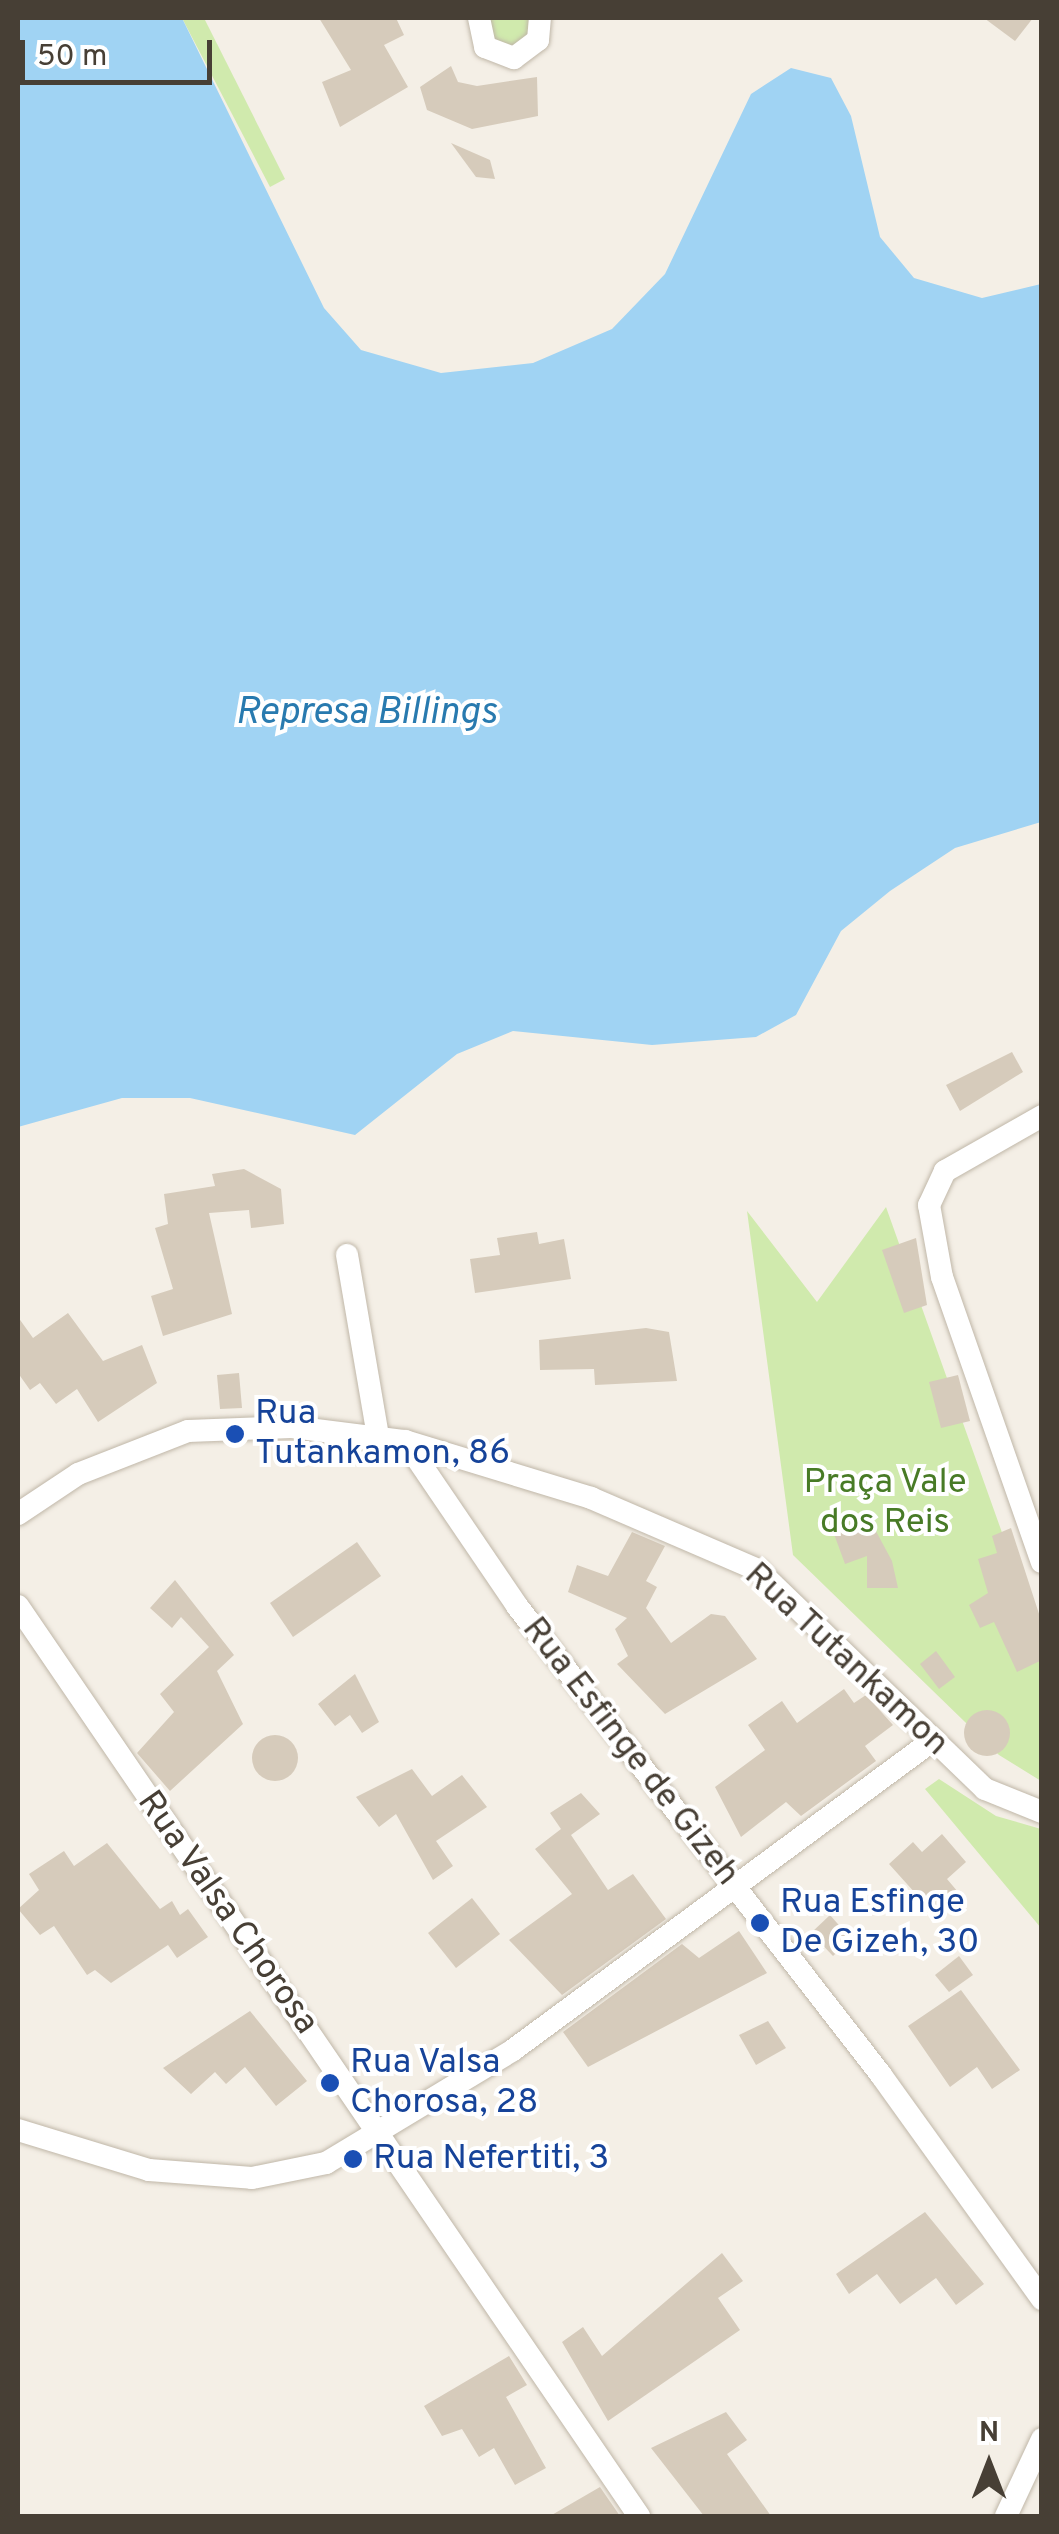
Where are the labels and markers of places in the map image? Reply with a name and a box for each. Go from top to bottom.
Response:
place label: Rua Tutankamon, 86 [255,1393,510,1475]
marker: Rua Tutankamon, 86 [224,1423,246,1445]
place label: Rua Esfinge De Gizeh, 30 [780,1882,979,1964]
marker: Rua Esfinge De Gizeh, 30 [749,1912,771,1934]
place label: Rua Valsa Chorosa, 28 [350,2042,538,2124]
marker: Rua Valsa Chorosa, 28 [319,2072,341,2094]
place label: Rua Nefertiti, 3 [373,2138,609,2180]
marker: Rua Nefertiti, 3 [342,2148,364,2170]

